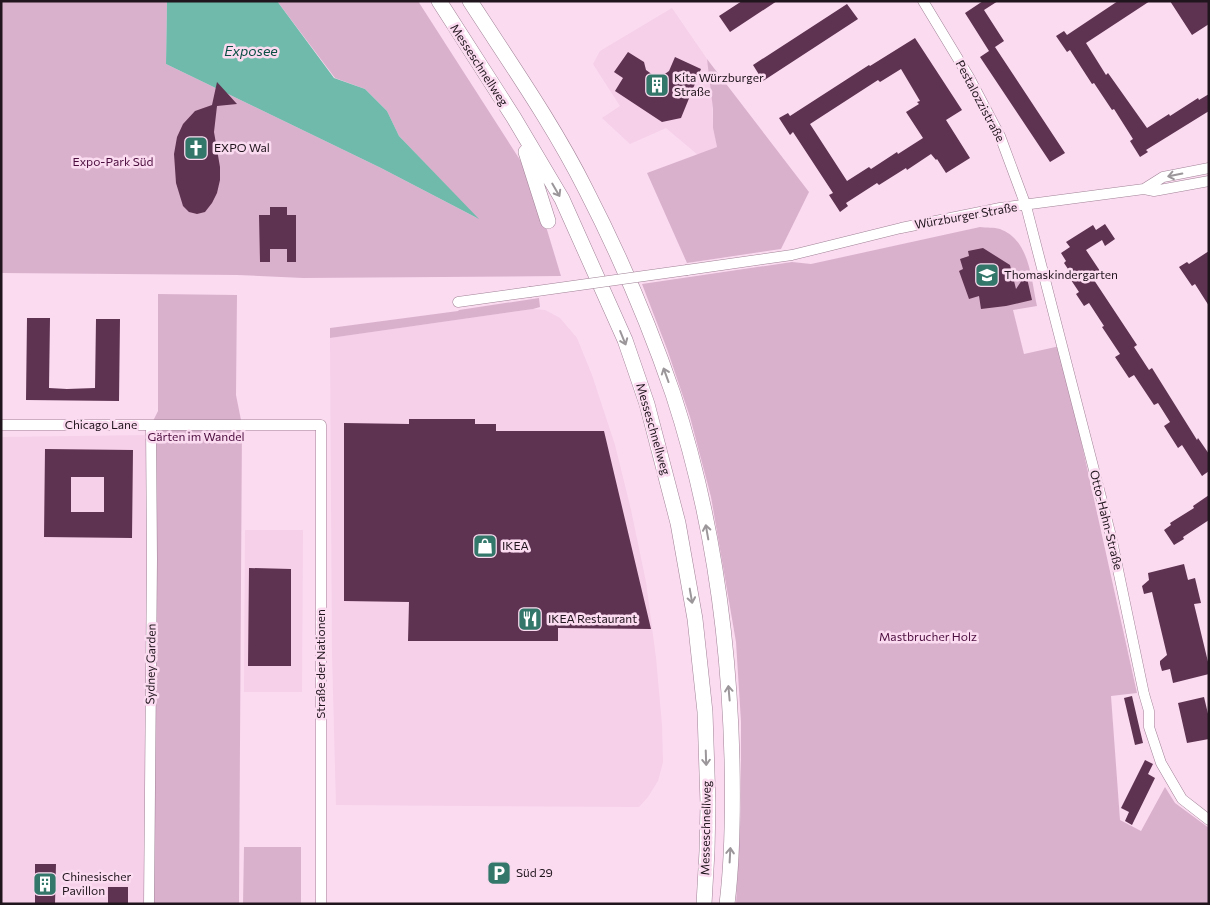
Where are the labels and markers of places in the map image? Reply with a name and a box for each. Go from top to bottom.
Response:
place label: Kita Würzburger Straße [674,70,764,98]
building icon: Kita Würzburger Straße [644,72,670,98]
church icon: EXPO Wal [183,135,209,161]
place label: EXPO Wal [214,140,270,154]
school or university icon: Thomaskindergarten [974,262,1000,288]
place label: Thomaskindergarten [1004,267,1118,281]
shop icon: IKEA [472,533,498,559]
place label: IKEA [502,538,529,552]
restaurant icon: IKEA Restaurant [517,606,543,632]
place label: IKEA Restaurant [548,611,637,625]
parking icon: Süd 29 [486,860,512,886]
place label: Süd 29 [516,865,553,879]
place label: Chinesischer Pavillon [62,869,132,897]
building icon: Chinesischer Pavillon [32,871,58,897]

